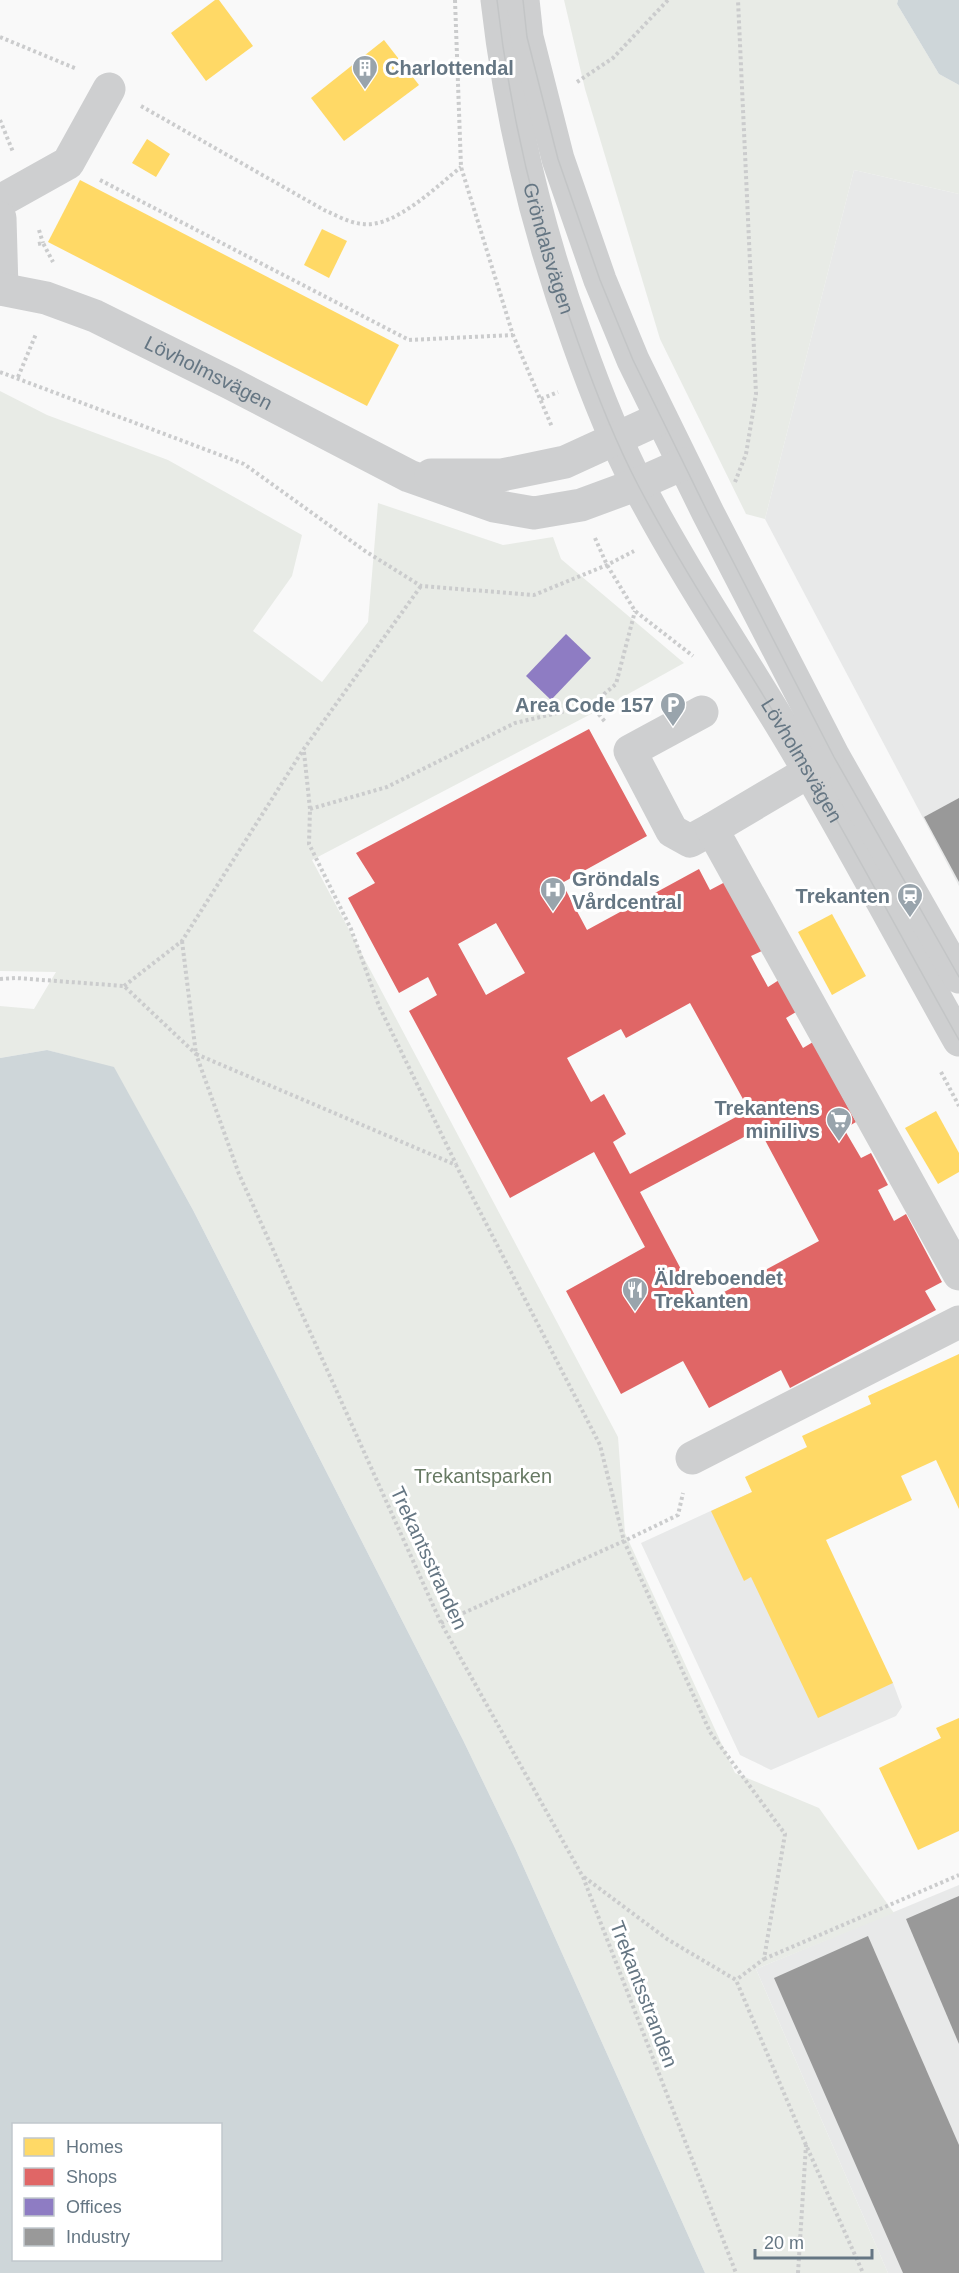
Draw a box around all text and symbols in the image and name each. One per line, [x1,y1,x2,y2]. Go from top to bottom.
building icon: Charlottendal [350,53,380,91]
place label: Charlottendal [385,57,514,79]
street label: Gröndalsvägen [519,180,578,317]
street label: Lövholmsvägen [141,331,276,414]
parking icon: Area Code 157 [658,690,688,728]
place label: Area Code 157 [515,694,654,716]
street label: Lövholmsvägen [757,694,847,826]
place label: Gröndals Vårdcentral [572,868,682,913]
hospital icon: Gröndals Vårdcentral [538,875,568,913]
station icon: Trekanten [895,881,925,919]
place label: Trekanten [796,885,890,907]
place label: Trekantens minilivs [714,1097,820,1142]
supermarket icon: Trekantens minilivs [824,1105,854,1143]
place label: Äldreboendet Trekanten [654,1267,783,1312]
restaurant icon: Äldreboendet Trekanten [620,1275,650,1313]
park label: Trekantsparken [414,1465,552,1487]
street label: Trekantsstranden [386,1483,472,1633]
street label: Trekantsstranden [606,1918,682,2070]
legend [12,2123,222,2261]
text: Homes [66,2137,123,2157]
text: Shops [66,2167,117,2187]
text: Offices [66,2197,122,2217]
scale bar [755,2222,872,2260]
text: Industry [66,2227,130,2247]
text: 20 m [764,2233,804,2253]

